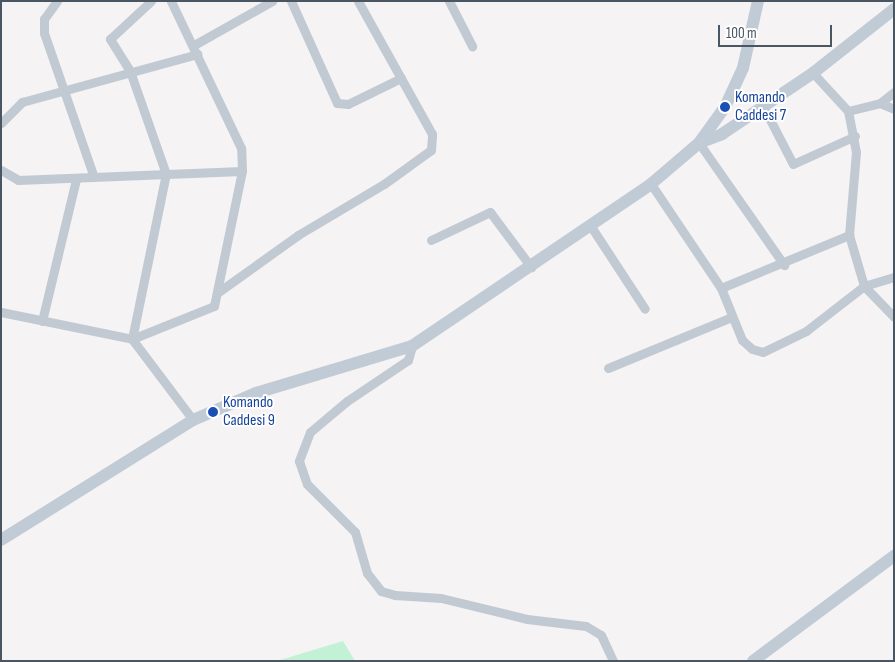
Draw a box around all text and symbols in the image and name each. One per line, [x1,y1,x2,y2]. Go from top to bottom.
scale bar [720,15,834,47]
text: 100 m [726,24,757,43]
place label: Komando Caddesi 7 [735,88,786,126]
marker: Komando Caddesi 7 [719,101,731,113]
place label: Komando Caddesi 9 [223,393,275,431]
marker: Komando Caddesi 9 [207,406,219,418]

